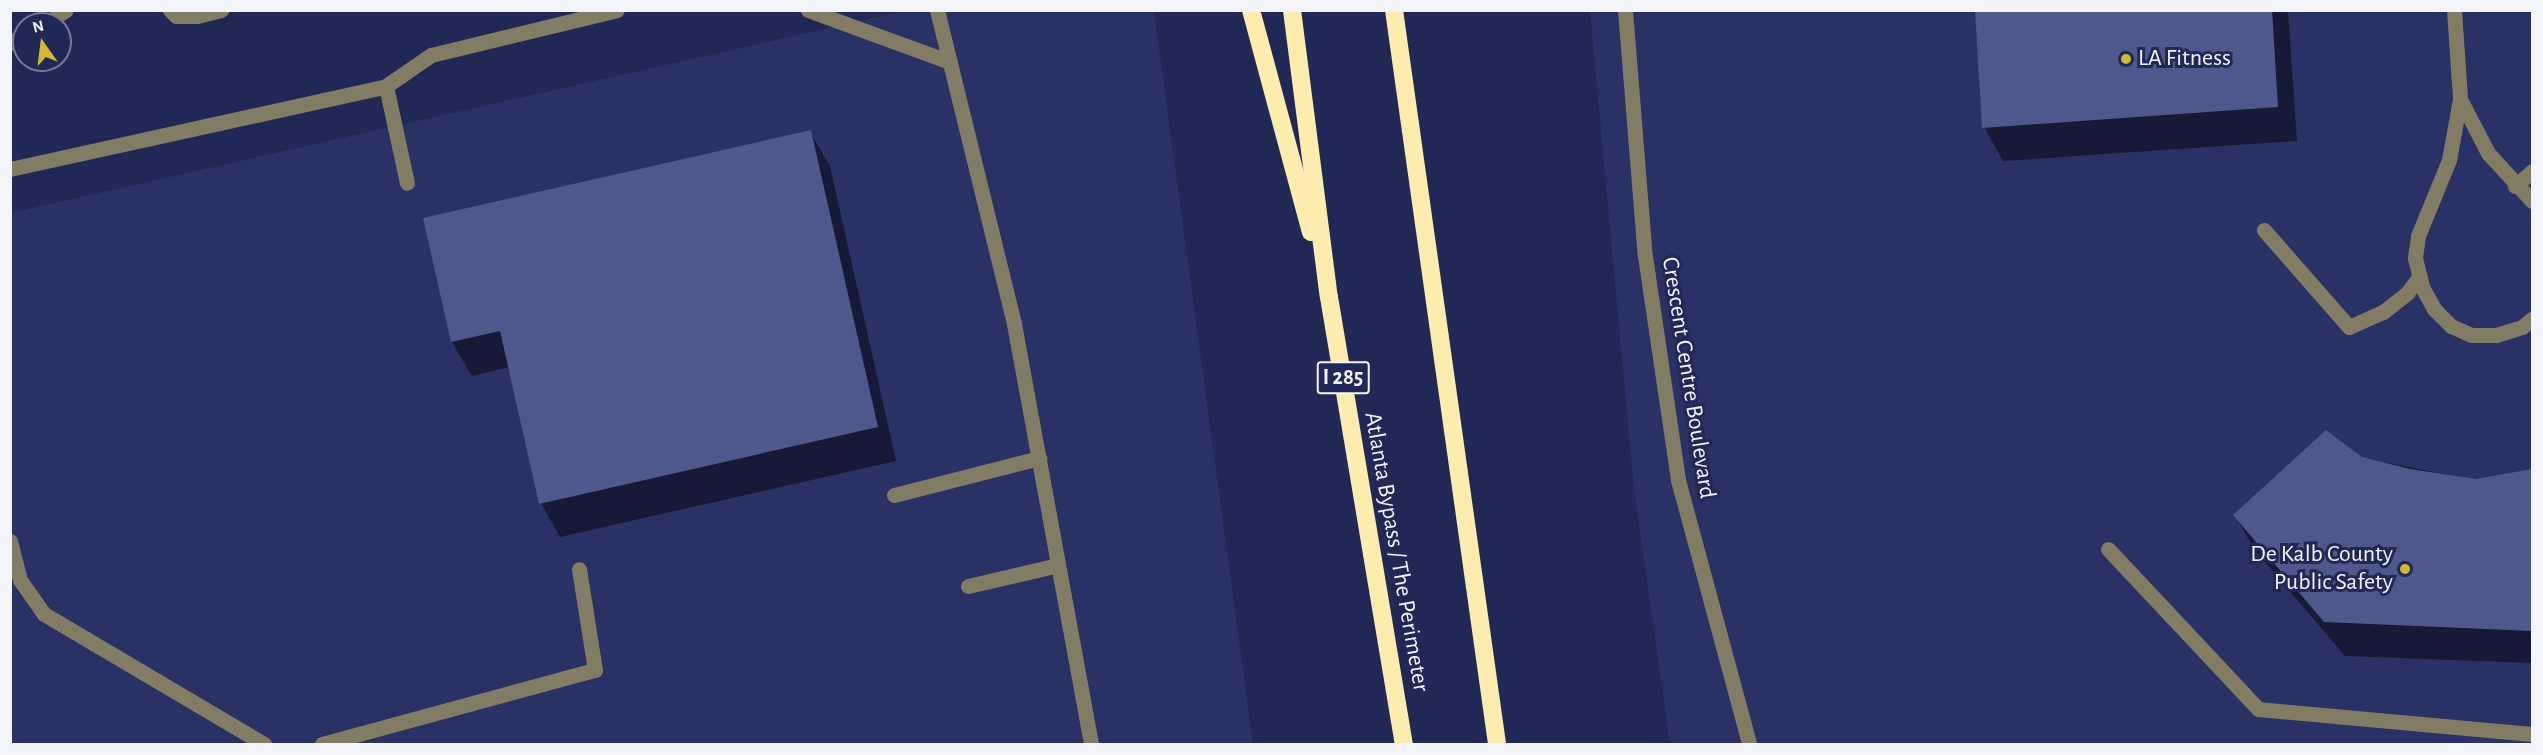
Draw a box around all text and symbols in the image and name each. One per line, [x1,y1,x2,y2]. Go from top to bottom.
north arrow [12,12,72,72]
text: N [31,17,45,36]
place label: LA Fitness [2138,45,2231,73]
marker: LA Fitness [2119,52,2133,66]
street label: Crescent Centre Boulevard [1655,255,1721,501]
road number: I 285 [1316,359,1370,397]
street label: Atlanta Bypass / The Perimeter [1357,410,1435,694]
place label: De Kalb County Public Safety [2250,541,2393,597]
marker: De Kalb County Public Safety [2398,562,2412,576]

